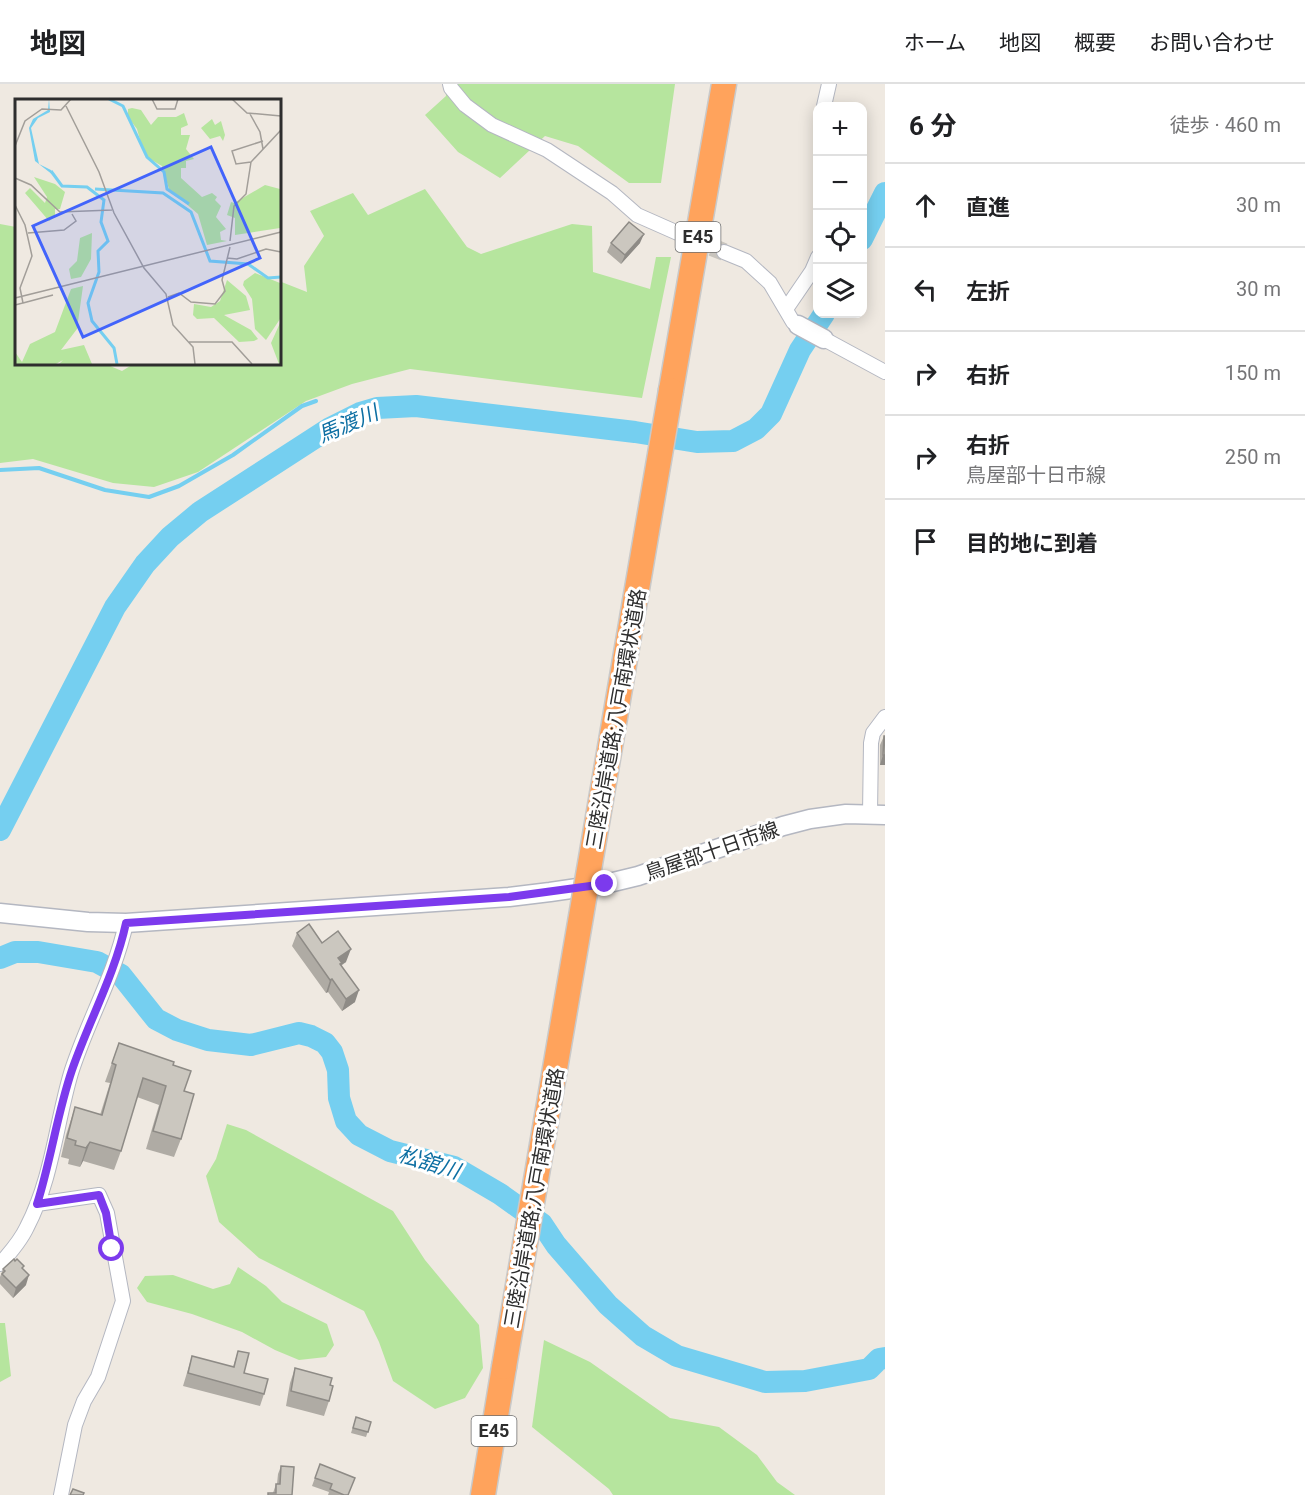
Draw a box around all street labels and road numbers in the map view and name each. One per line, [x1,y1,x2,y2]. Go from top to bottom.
road number: E45 [676,222,720,252]
street label: 三陸沿岸道路;八戸南環状道路 [581,587,651,851]
street label: 鳥屋部十日市線 [642,817,782,885]
street label: 三陸沿岸道路;八戸南環状道路 [499,1066,569,1330]
road number: E45 [472,1416,516,1446]

